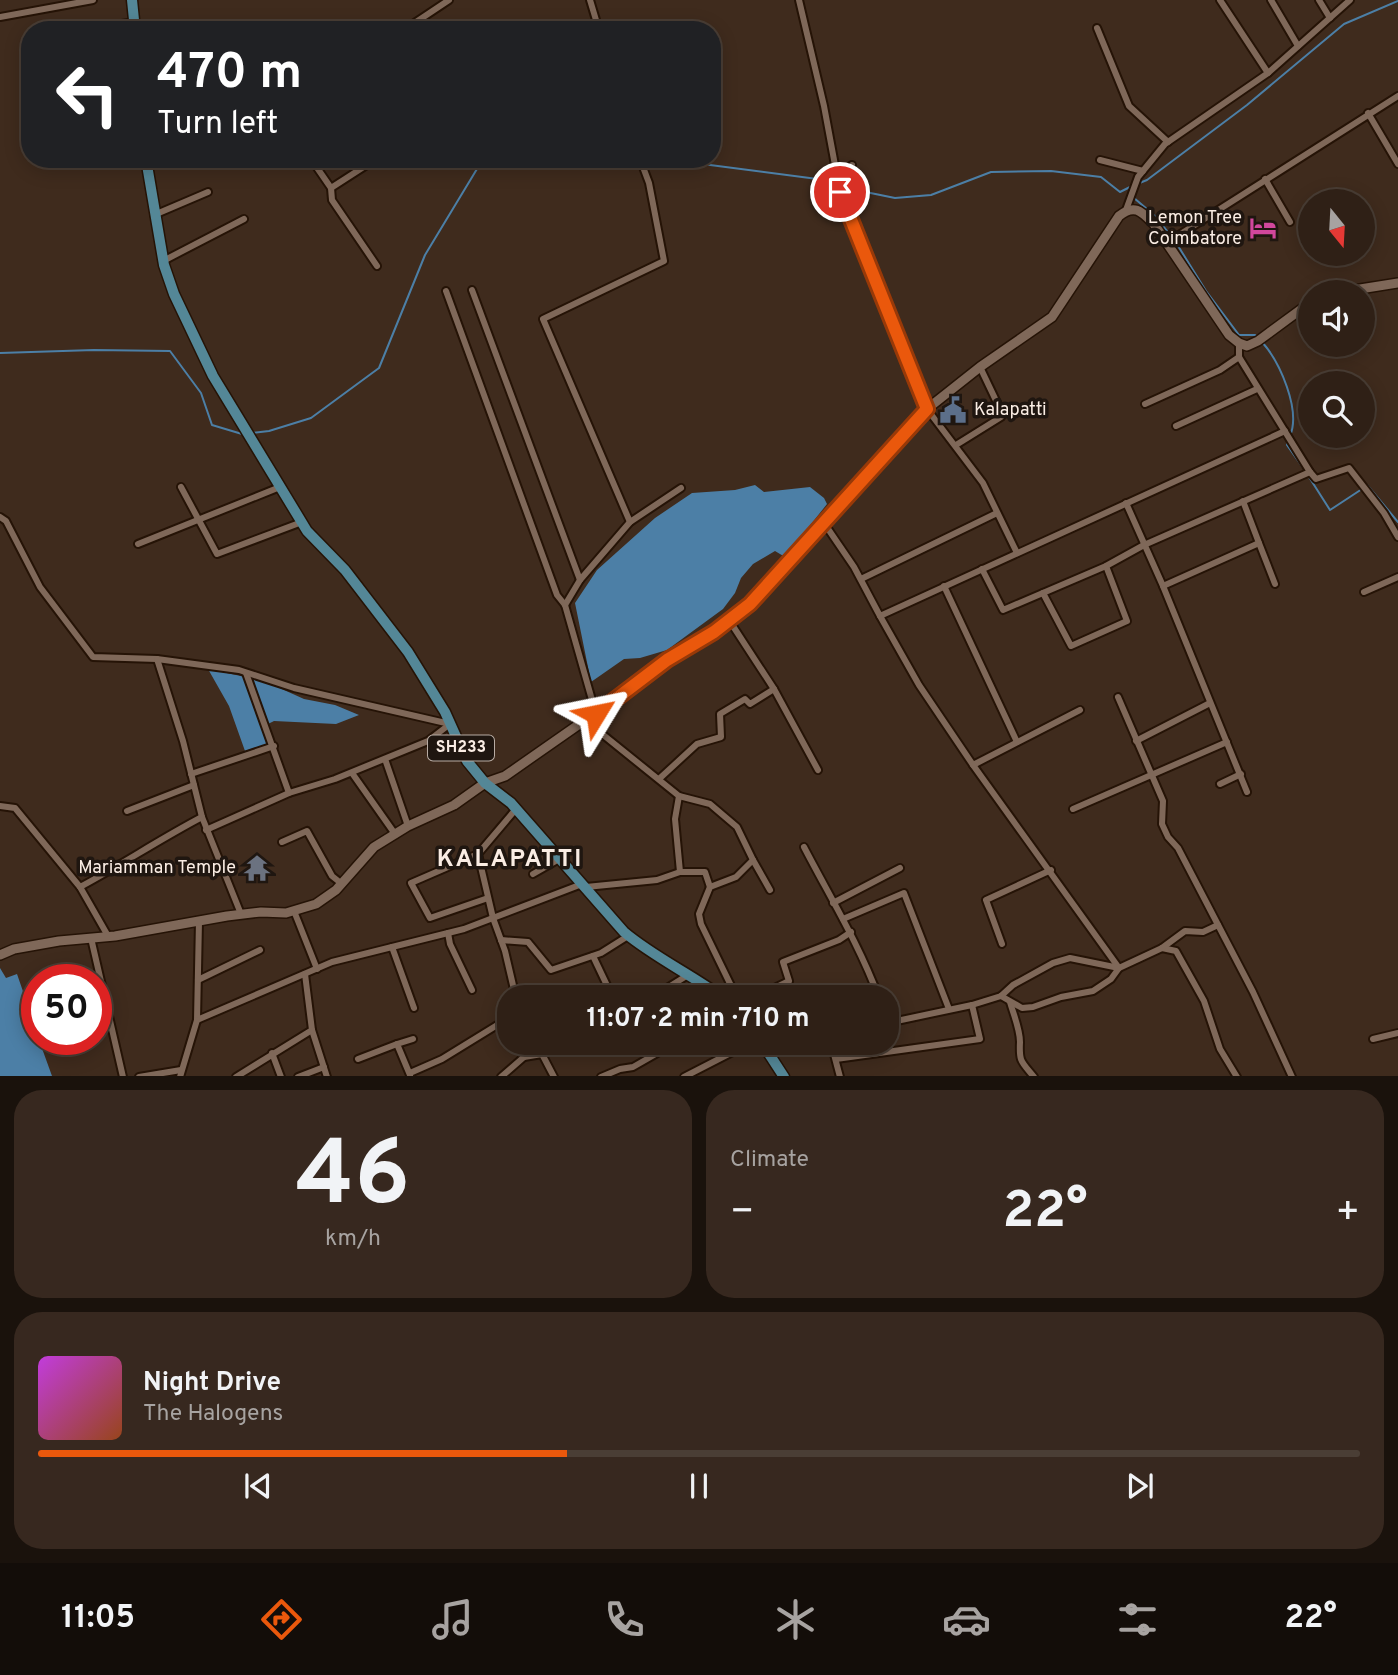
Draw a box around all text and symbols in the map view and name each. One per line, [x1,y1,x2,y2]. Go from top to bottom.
text: 470 m [157,44,302,106]
icon: left [42,49,133,140]
text: Turn left [157,105,278,145]
pin [810,162,870,222]
icon: arrive [821,173,859,211]
north arrow [1298,189,1376,266]
map controls [1298,189,1375,448]
place label: Lemon Tree Coimbatore [1148,207,1242,251]
hotel icon: Lemon Tree Coimbatore [1248,213,1278,243]
button: sound [1298,280,1375,357]
button: search [1298,371,1375,448]
public building icon: Kalapatti [938,395,968,425]
place label: Kalapatti [974,399,1047,422]
position arrow [559,677,633,751]
road number: SH233 [428,736,494,761]
district label: KALAPATTI [437,845,583,875]
temple icon: Mariamman Temple [242,853,272,883]
place label: Mariamman Temple [78,857,236,880]
speed limit sign: 50 [21,964,112,1055]
text: 11:07 · 2 min · 710 m [587,1003,809,1036]
text: 46 [296,1122,410,1237]
text: Climate [730,1146,809,1175]
text: 22° [1002,1180,1088,1246]
text: − [730,1189,755,1238]
text: + [1335,1189,1360,1238]
text: km/h [325,1225,381,1254]
text: Night Drive [143,1367,281,1400]
text: The Halogens [143,1400,283,1429]
icon: previous [239,1467,277,1505]
icon: pause [680,1467,718,1505]
icon: next [1121,1467,1159,1505]
icon: directions [257,1595,306,1644]
icon: music [428,1595,477,1644]
icon: phone [600,1595,649,1644]
icon: climate [771,1595,820,1644]
icon: car [942,1595,991,1644]
icon: filters [1113,1595,1162,1644]
text: 11:05 [61,1599,135,1639]
text: 22° [1284,1599,1337,1639]

